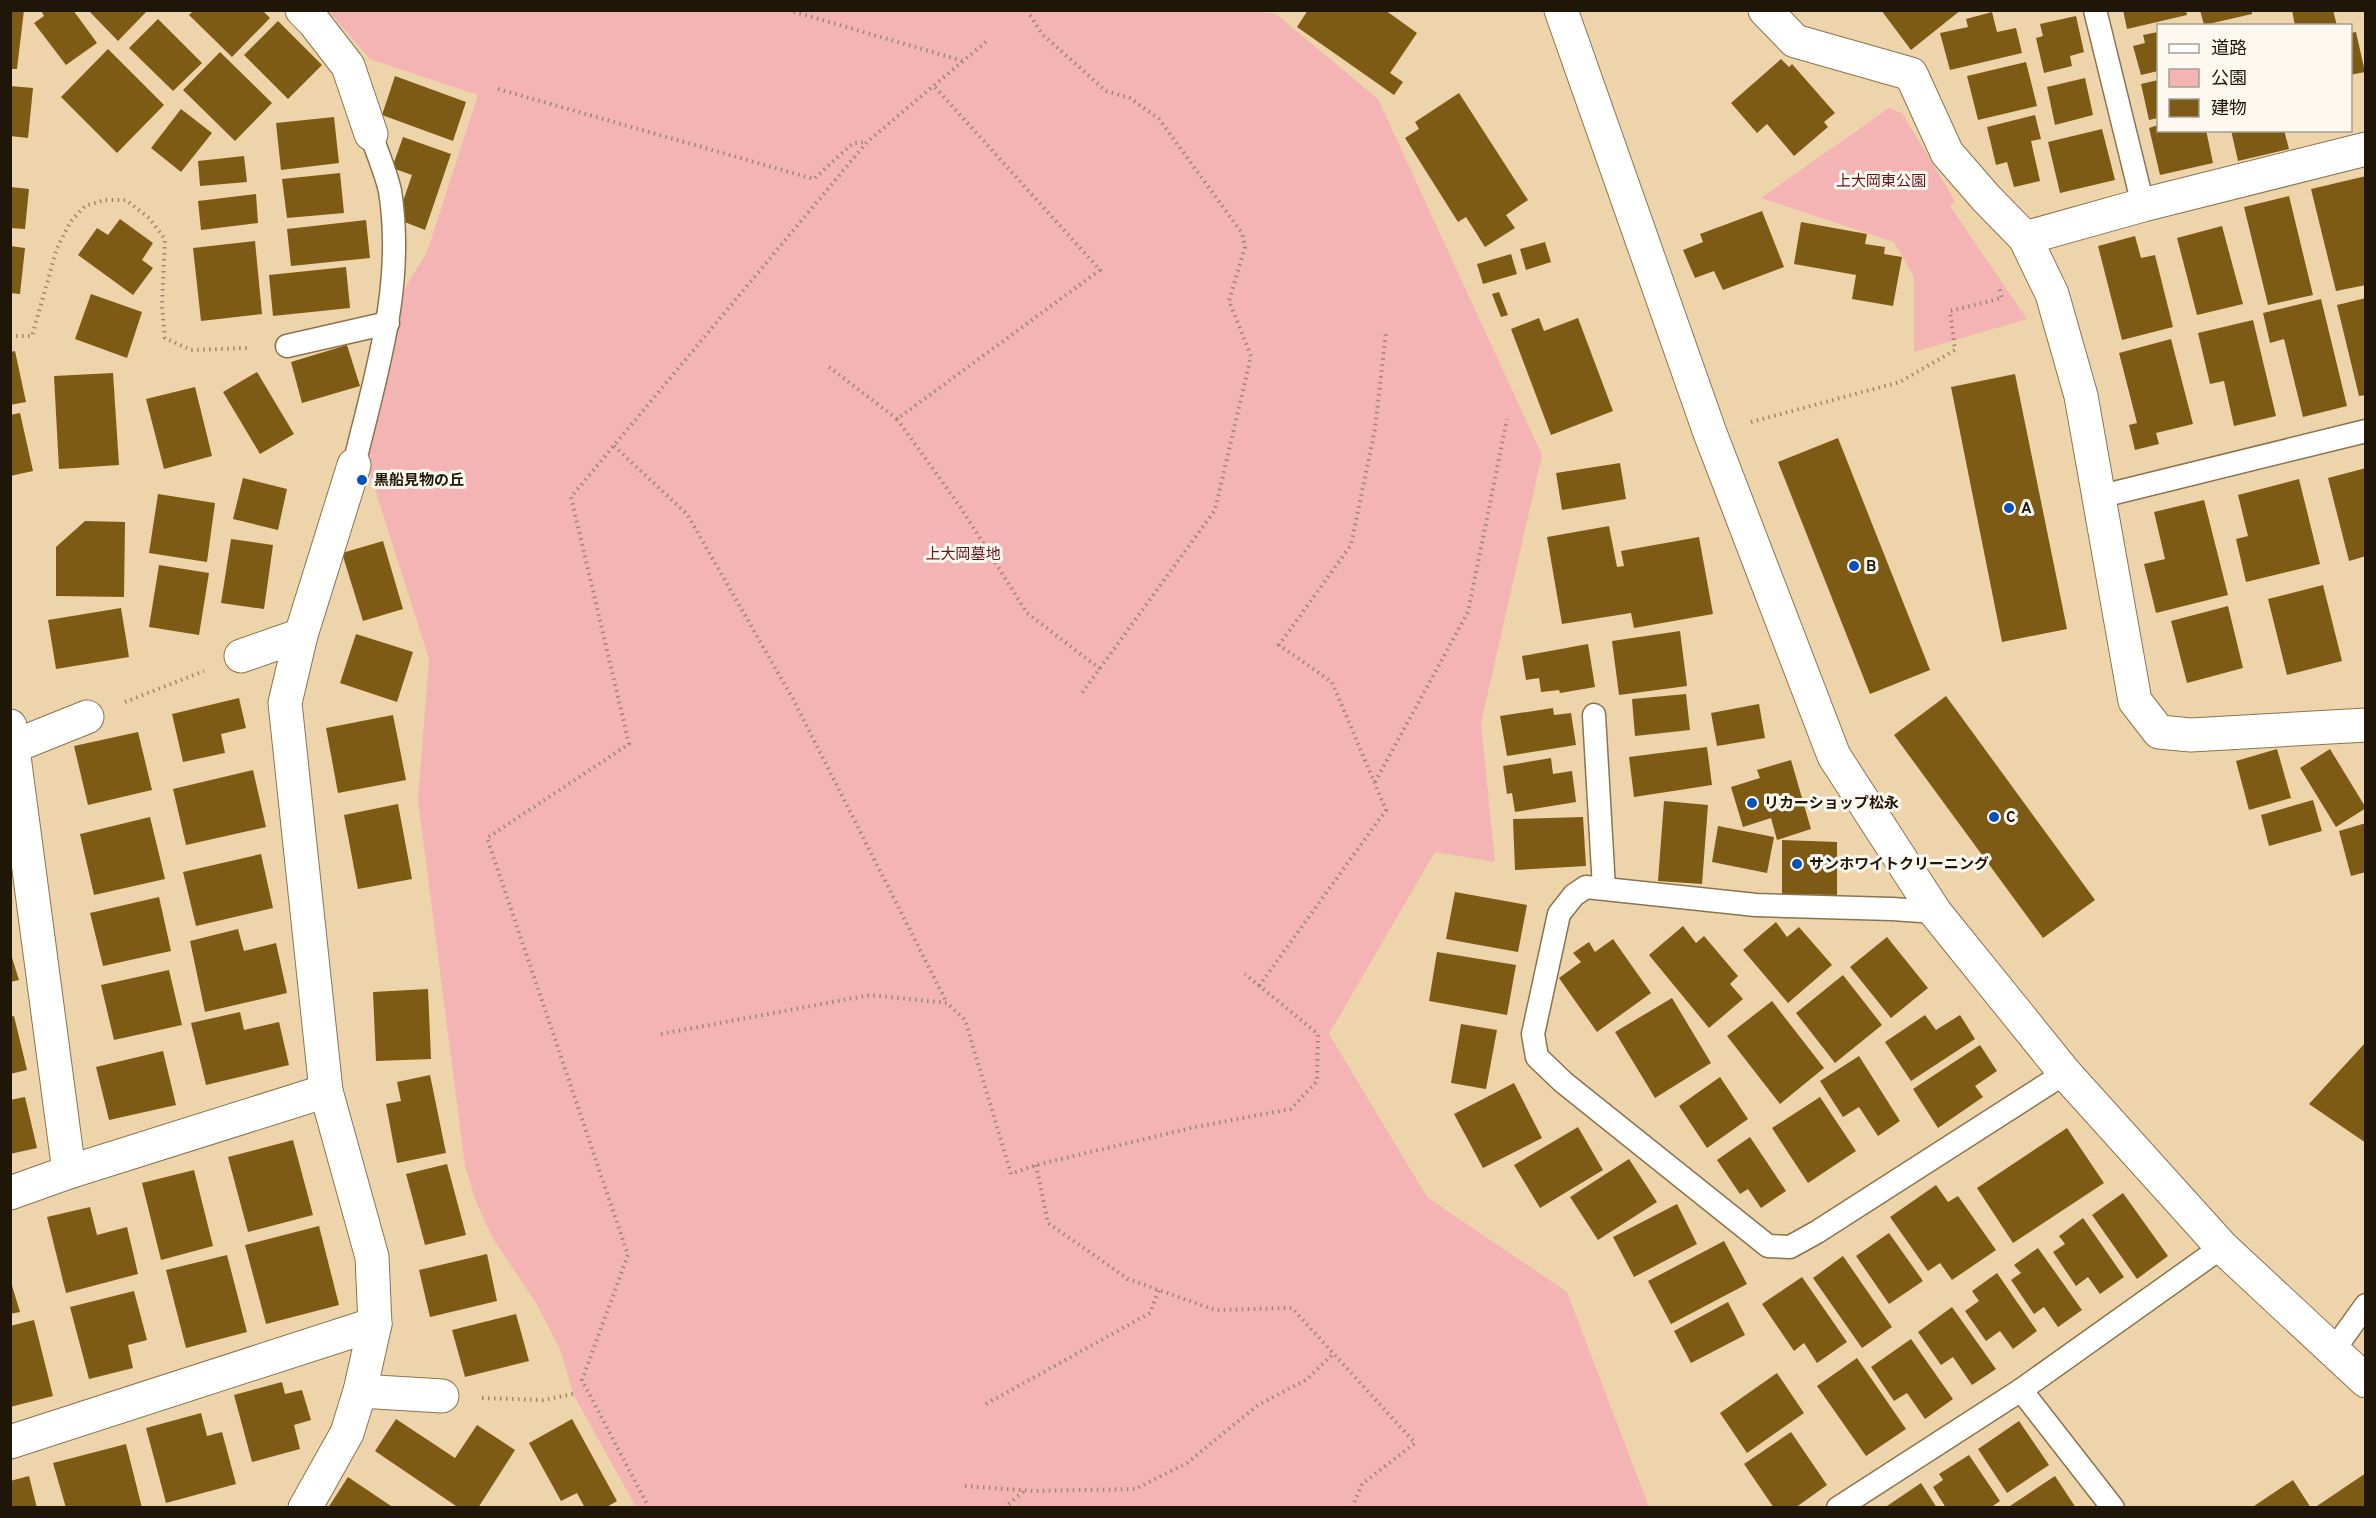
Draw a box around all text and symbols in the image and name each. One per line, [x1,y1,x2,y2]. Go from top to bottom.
legend [2157,24,2352,132]
text: 道路 [2211,38,2247,61]
text: 公園 [2211,68,2247,91]
text: 建物 [2211,98,2247,121]
park label: 上大岡東公園 [1836,173,1926,192]
place label: 黒船見物の丘 [374,472,464,491]
marker: 黒船見物の丘 [355,473,369,487]
place label: A [2021,500,2032,519]
marker: A [2002,501,2016,515]
park label: 上大岡墓地 [925,546,1001,565]
place label: B [1866,558,1876,577]
marker: B [1847,559,1861,573]
place label: リカーショップ松永 [1764,795,1899,814]
marker: リカーショップ松永 [1745,796,1759,810]
place label: C [2006,809,2016,828]
marker: C [1987,810,2001,824]
place label: サンホワイトクリーニング [1809,856,1989,875]
marker: サンホワイトクリーニング [1790,857,1804,871]

